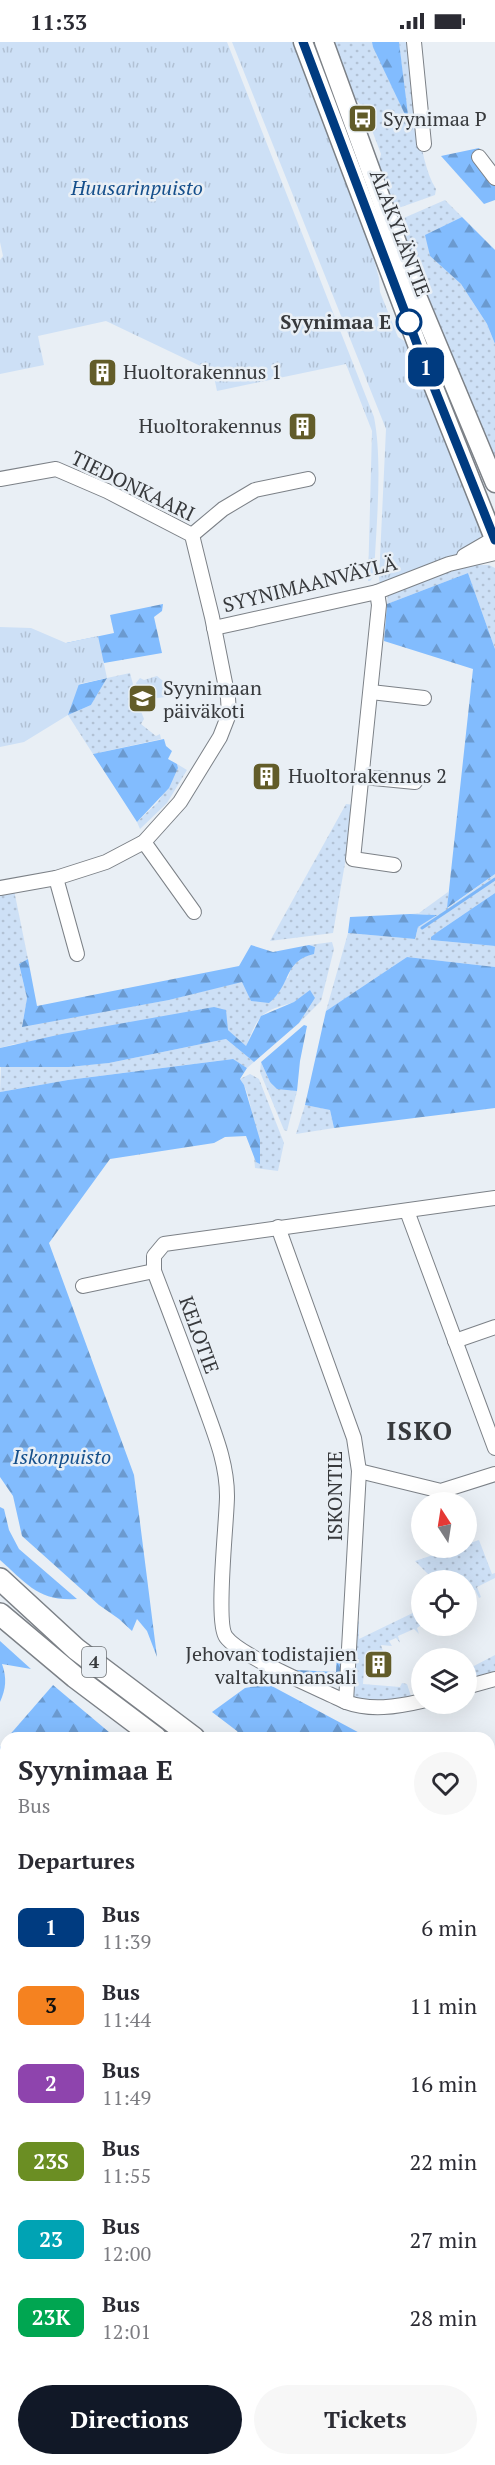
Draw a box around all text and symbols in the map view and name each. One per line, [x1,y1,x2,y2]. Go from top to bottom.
text: 11:33 [30,7,87,36]
bus stop icon: Syynimaa P [346,103,378,135]
place label: Syynimaa P [383,105,487,132]
street label: ALAKYLÄNTIE [364,165,437,300]
park label: Huusarinpuisto [70,174,203,201]
place label: Syynimaa E [280,308,391,335]
marker: Syynimaa E [396,309,422,335]
line badge: 1 [406,348,446,386]
text: 1 [420,353,432,381]
building icon: Huoltorakennus 1 [86,356,118,388]
place label: Huoltorakennus 1 [123,358,282,385]
building icon: Huoltorakennus [287,410,319,442]
place label: Huoltorakennus [139,412,282,439]
street label: TIEDONKAARI [67,444,199,527]
street label: SYYNIMAANVÄYLÄ [220,549,400,618]
place label: Syynimaan päiväkoti [163,674,262,724]
school or university icon: Syynimaan päiväkoti [126,683,158,715]
building icon: Huoltorakennus 2 [251,760,283,792]
place label: Huoltorakennus 2 [288,762,447,789]
street label: KELOTIE [173,1292,226,1377]
district label: ISKO [386,1413,454,1447]
park label: Iskonpuisto [12,1443,111,1470]
street label: ISKONTIE [321,1451,348,1541]
north arrow [411,1492,477,1558]
map controls [411,1492,477,1714]
button: locate [411,1570,477,1636]
place label: Jehovan todistajien valtakunnansali [185,1640,357,1690]
road number: 4 [82,1647,106,1677]
button: layers [411,1648,477,1714]
building icon: Jehovan todistajien valtakunnansali [362,1649,394,1681]
text: Syynimaa E [18,1751,173,1788]
button: heart [414,1752,477,1815]
text: Bus [18,1792,50,1819]
text: Departures [18,1846,135,1875]
text: Bus [102,1899,140,1928]
text: 1 [45,1913,57,1941]
text: 6 min [421,1913,477,1942]
text: 11:39 [102,1928,151,1955]
text: Bus [102,1977,140,2006]
text: 3 [45,1991,57,2019]
text: 11 min [410,1991,477,2020]
text: 11:44 [102,2006,151,2033]
text: Bus [102,2055,140,2084]
text: 2 [45,2069,57,2097]
text: 16 min [410,2069,477,2098]
text: 11:49 [102,2084,151,2111]
text: Bus [102,2133,140,2162]
text: 23S [33,2147,69,2175]
text: 22 min [410,2147,477,2176]
text: 11:55 [102,2162,151,2189]
text: Bus [102,2211,140,2240]
text: 23 [39,2225,63,2253]
text: 27 min [410,2225,477,2254]
text: 12:00 [102,2240,151,2267]
text: Bus [102,2289,140,2318]
text: 23K [32,2303,70,2331]
text: 28 min [410,2303,477,2332]
text: 12:01 [102,2318,151,2345]
button: Directions [18,2385,242,2454]
button: Tickets [254,2385,477,2454]

